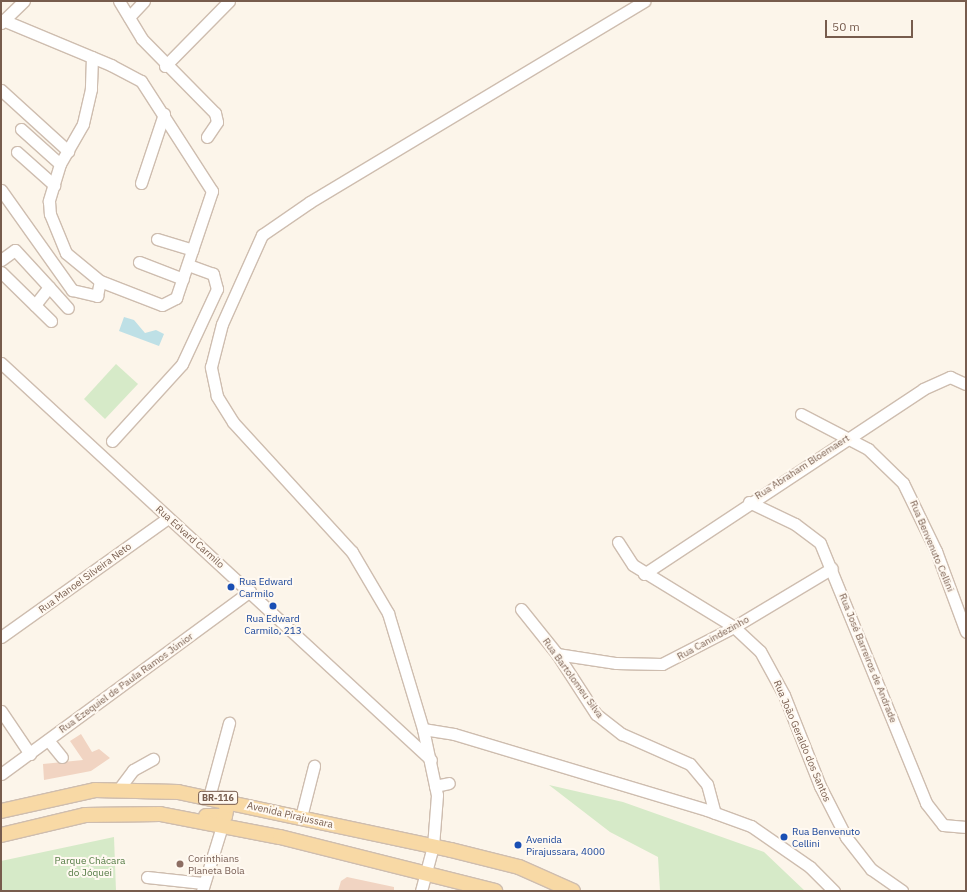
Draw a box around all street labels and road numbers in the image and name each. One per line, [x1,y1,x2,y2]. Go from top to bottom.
street label: Rua Abraham Bloemaert [753,432,851,502]
street label: Rua Benvenuto Cellini [907,498,957,594]
street label: Rua Edvard Carmilo [153,503,227,571]
street label: Rua Manoel Silveira Neto [36,540,134,616]
street label: Rua José Barreiros de Andrade [836,591,900,725]
street label: Rua Canindezinho [675,613,751,663]
street label: Rua Ezequiel de Paula Ramos Júnior [57,630,195,736]
street label: Rua Bartolomeu Silva [540,636,606,720]
street label: Rua João Geraldo dos Santos [771,678,833,804]
road number: BR-116 [198,791,238,805]
street label: Avenida Pirajussara [246,799,334,831]

